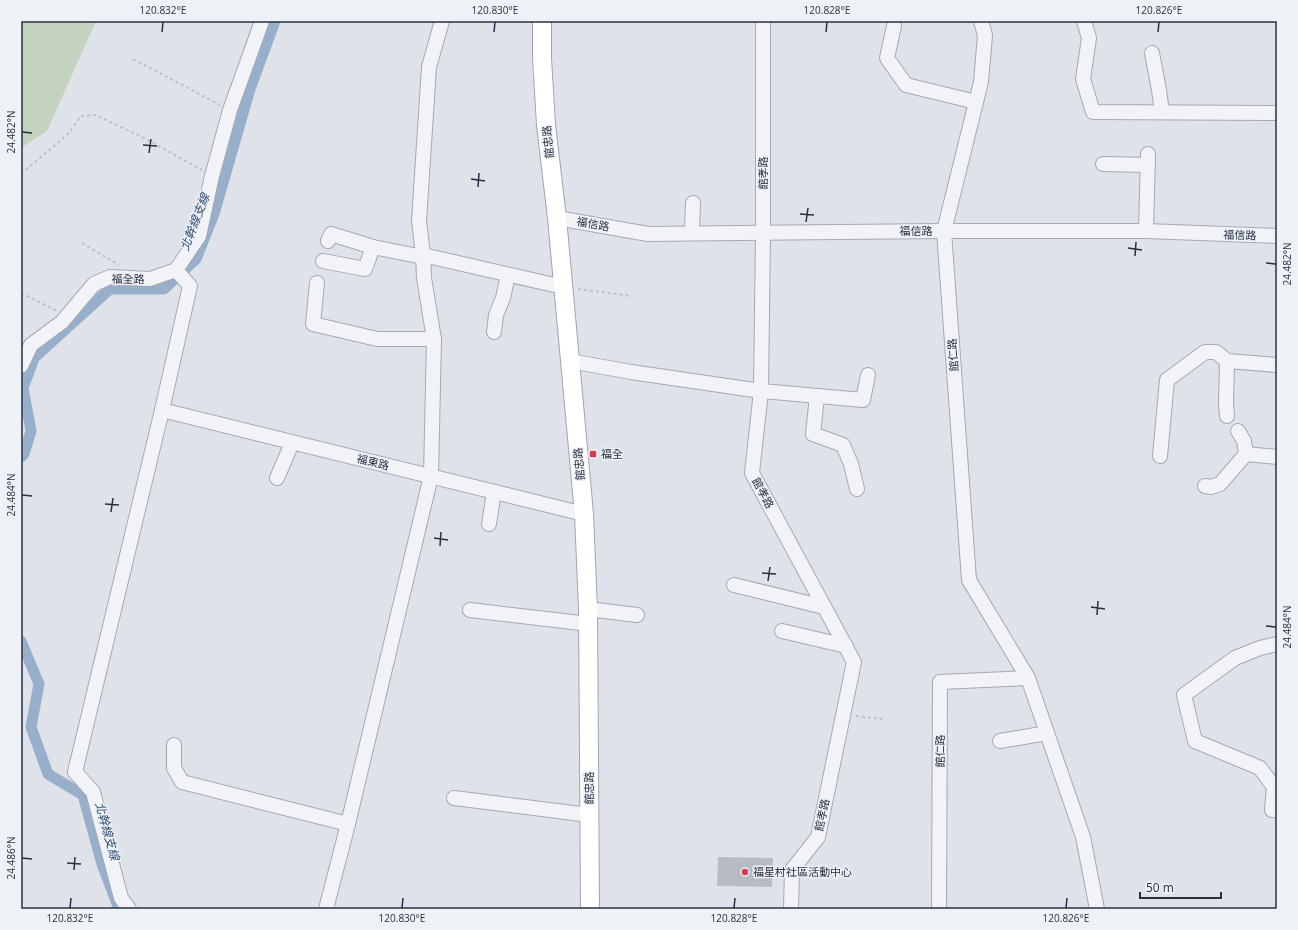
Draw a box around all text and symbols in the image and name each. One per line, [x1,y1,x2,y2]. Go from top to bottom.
text: 120.832°E [140,3,186,17]
text: 120.830°E [472,3,518,17]
text: 120.828°E [804,3,850,17]
text: 120.826°E [1136,3,1182,17]
text: 24.482°N [4,110,18,154]
street label: 館忠路 [538,125,557,159]
street label: 館孝路 [755,157,770,190]
water label: 北幹線支線 [176,189,214,253]
street label: 福信路 [576,213,611,234]
street label: 福信路 [900,223,933,238]
street label: 福信路 [1223,226,1257,243]
text: 24.482°N [1280,242,1294,286]
street label: 福全路 [111,271,145,286]
street label: 館仁路 [944,338,961,372]
place label: 福全 [601,446,623,461]
street label: 館忠路 [570,447,587,481]
marker: 福全 [588,449,598,459]
street label: 福東路 [355,450,391,473]
text: 24.484°N [4,473,18,517]
street label: 館孝路 [749,475,778,511]
text: 24.484°N [1280,605,1294,649]
street label: 館仁路 [932,735,947,768]
street label: 館忠路 [581,772,596,805]
street label: 館孝路 [811,797,832,833]
water label: 北幹線支線 [91,800,124,864]
text: 24.486°N [4,836,18,880]
place label: 福星村社區活動中心 [753,864,852,879]
marker: 福星村社區活動中心 [740,867,750,877]
scale bar [1140,874,1221,900]
text: 50 m [1146,879,1174,896]
text: 120.832°E [47,911,93,925]
text: 120.830°E [379,911,425,925]
text: 120.828°E [711,911,757,925]
text: 120.826°E [1043,911,1089,925]

